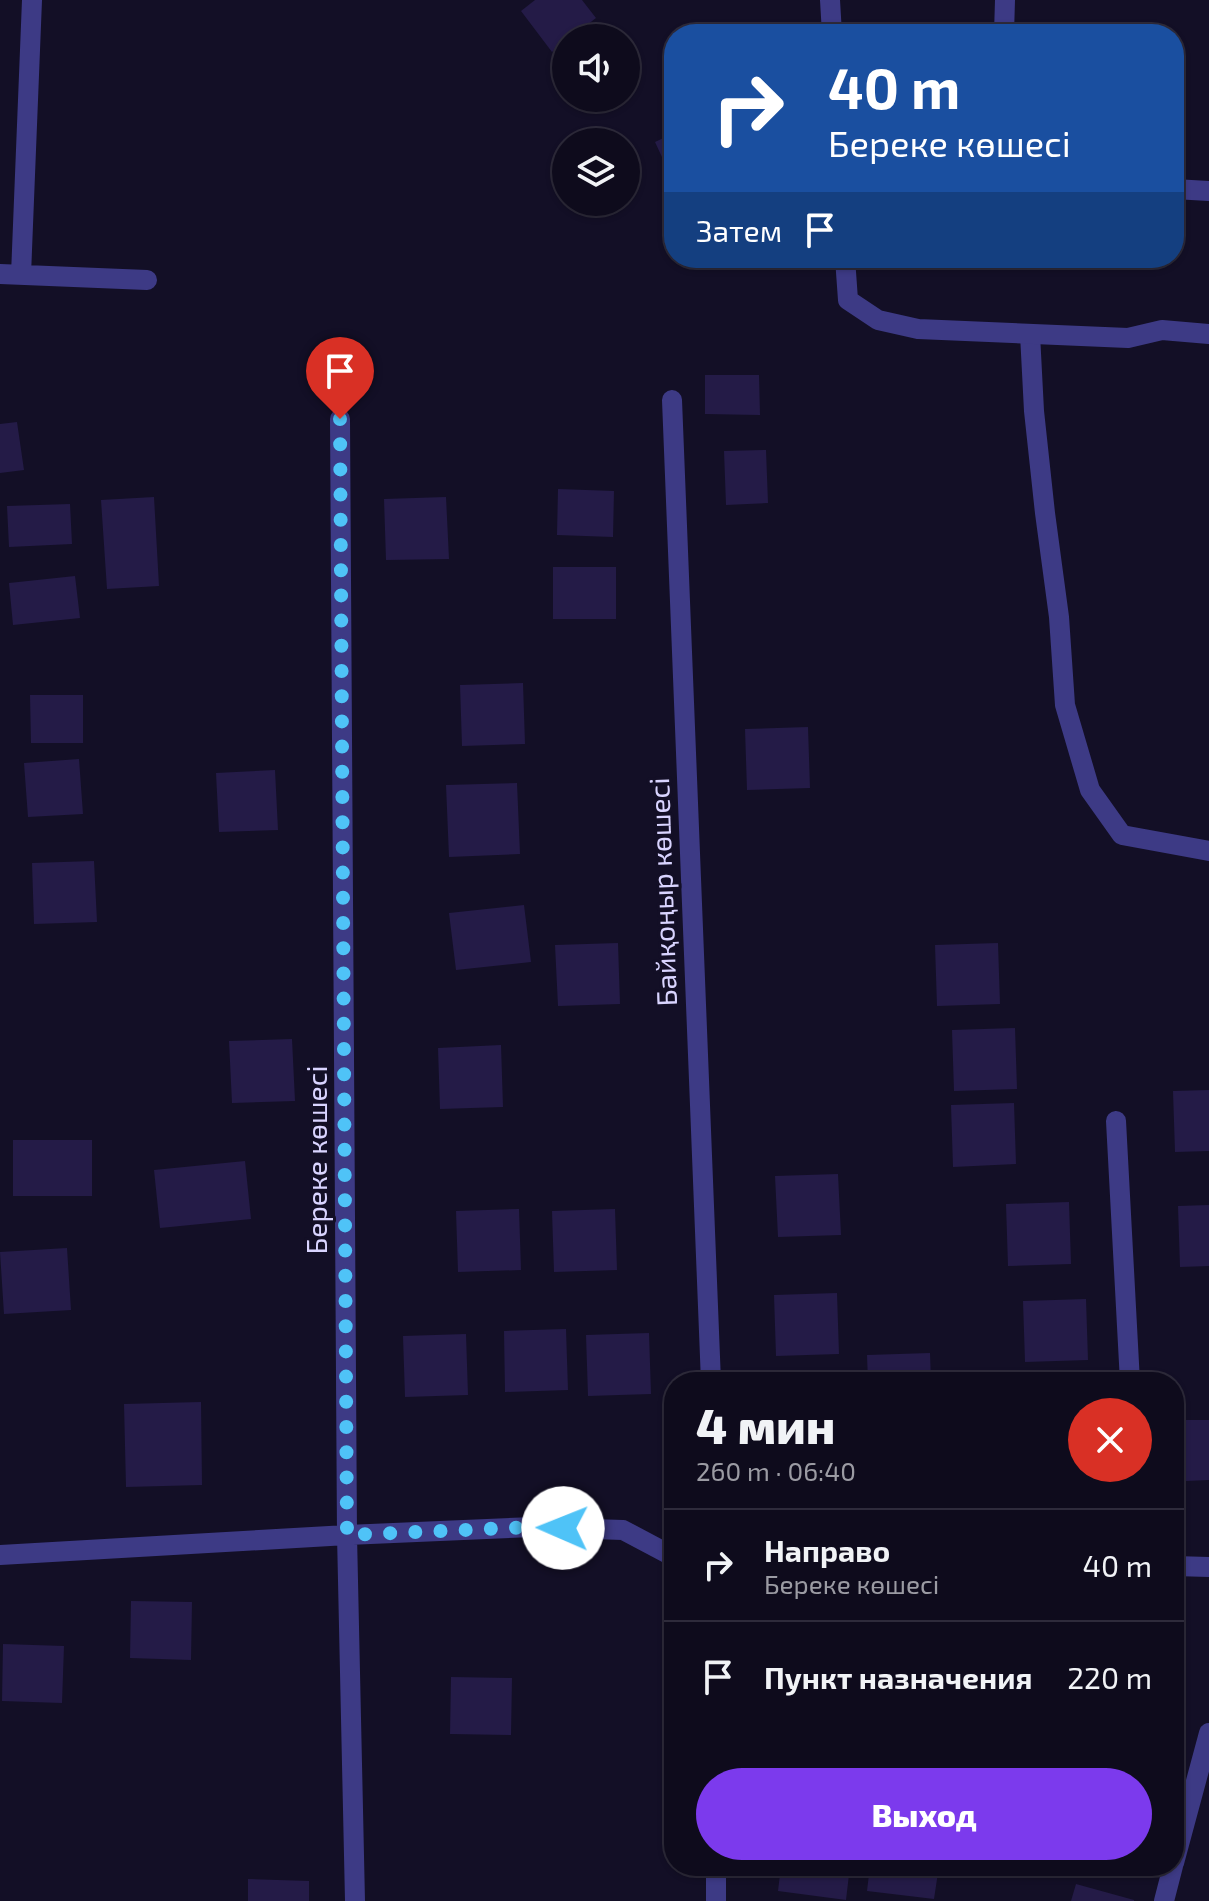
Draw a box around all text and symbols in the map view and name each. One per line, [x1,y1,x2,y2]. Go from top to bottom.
map controls [552,24,640,216]
button: sound [552,24,640,112]
text: 40 m [828,53,960,120]
icon: right [696,56,800,160]
text: Береке көшесі [828,121,1071,164]
button: layers [552,128,640,216]
icon: arrive [798,208,842,252]
text: Затем [696,212,782,248]
pin [306,337,374,419]
icon: arrive [318,349,362,393]
street label: Байқоңыр көшесі [641,777,683,1007]
street label: Береке көшесі [299,1066,333,1254]
text: 4 мин [696,1396,836,1454]
button: close [1068,1398,1152,1482]
text: 260 m · 06:40 [696,1455,856,1486]
position arrow [521,1486,605,1570]
text: Направо [764,1532,890,1568]
icon: right [696,1543,740,1587]
text: 40 m [1082,1547,1152,1583]
text: Береке көшесі [764,1568,939,1599]
icon: arrive [696,1655,740,1699]
text: Пункт назначения [764,1659,1032,1695]
text: 220 m [1067,1659,1152,1695]
button: Выход [696,1768,1152,1860]

